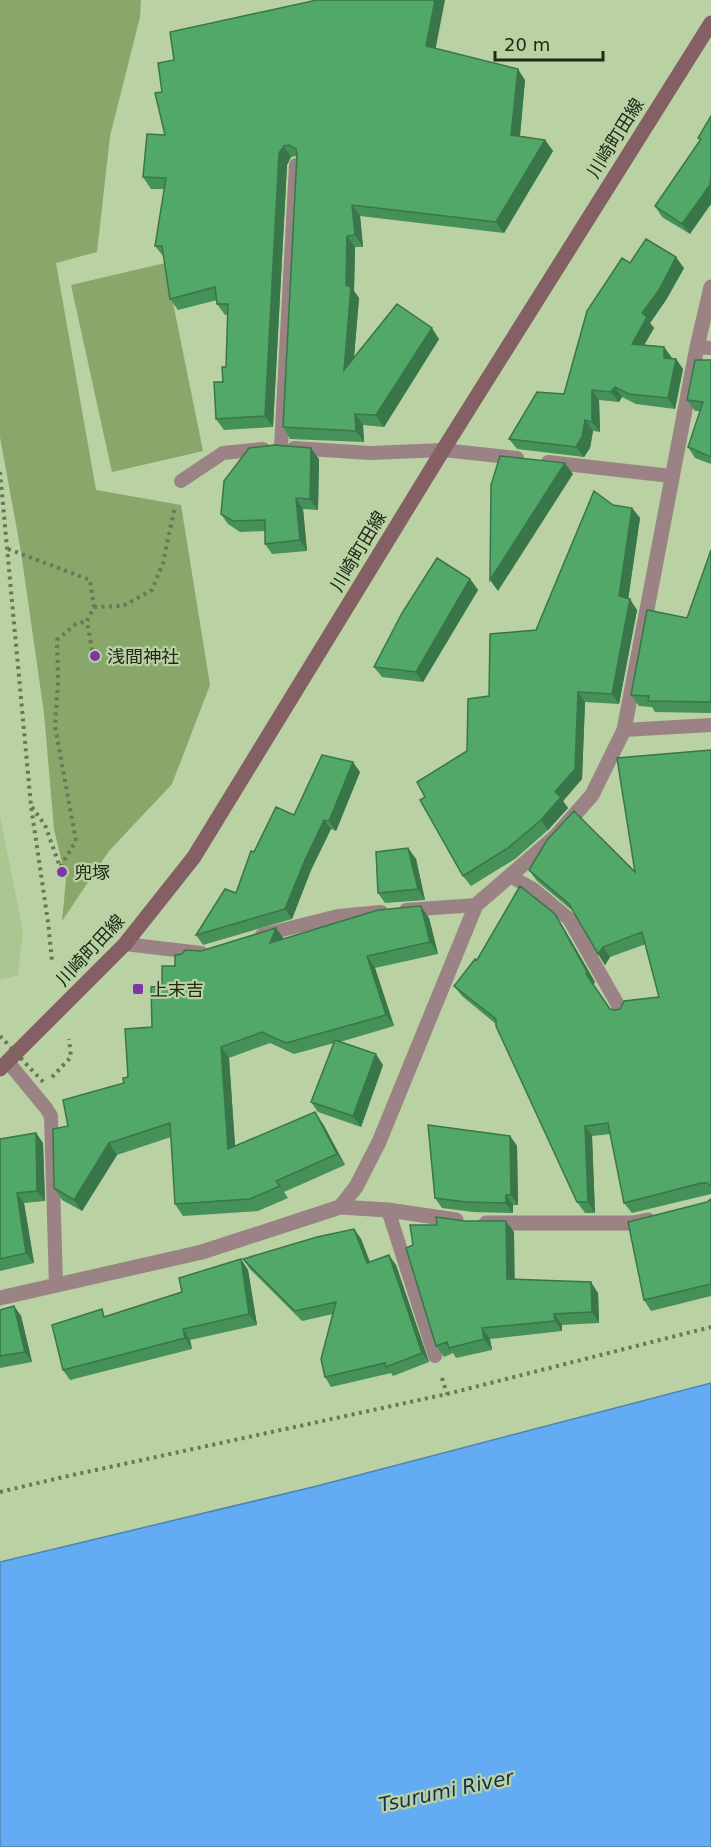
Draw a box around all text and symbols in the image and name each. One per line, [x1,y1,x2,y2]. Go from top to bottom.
scale bar [495,24,603,62]
text: 20 m [504,34,550,55]
street label: 川崎町田線 [582,94,648,182]
street label: 川崎町田線 [326,507,390,595]
place label: 浅間神社 [107,646,179,667]
marker: 浅間神社 [88,649,102,663]
place label: 兜塚 [74,862,110,883]
marker: 兜塚 [55,865,69,879]
street label: 川崎町田線 [52,910,128,990]
place label: 上末吉 [150,979,204,1000]
marker: 上末吉 [131,982,145,996]
water label: Tsurumi River [376,1765,517,1817]

